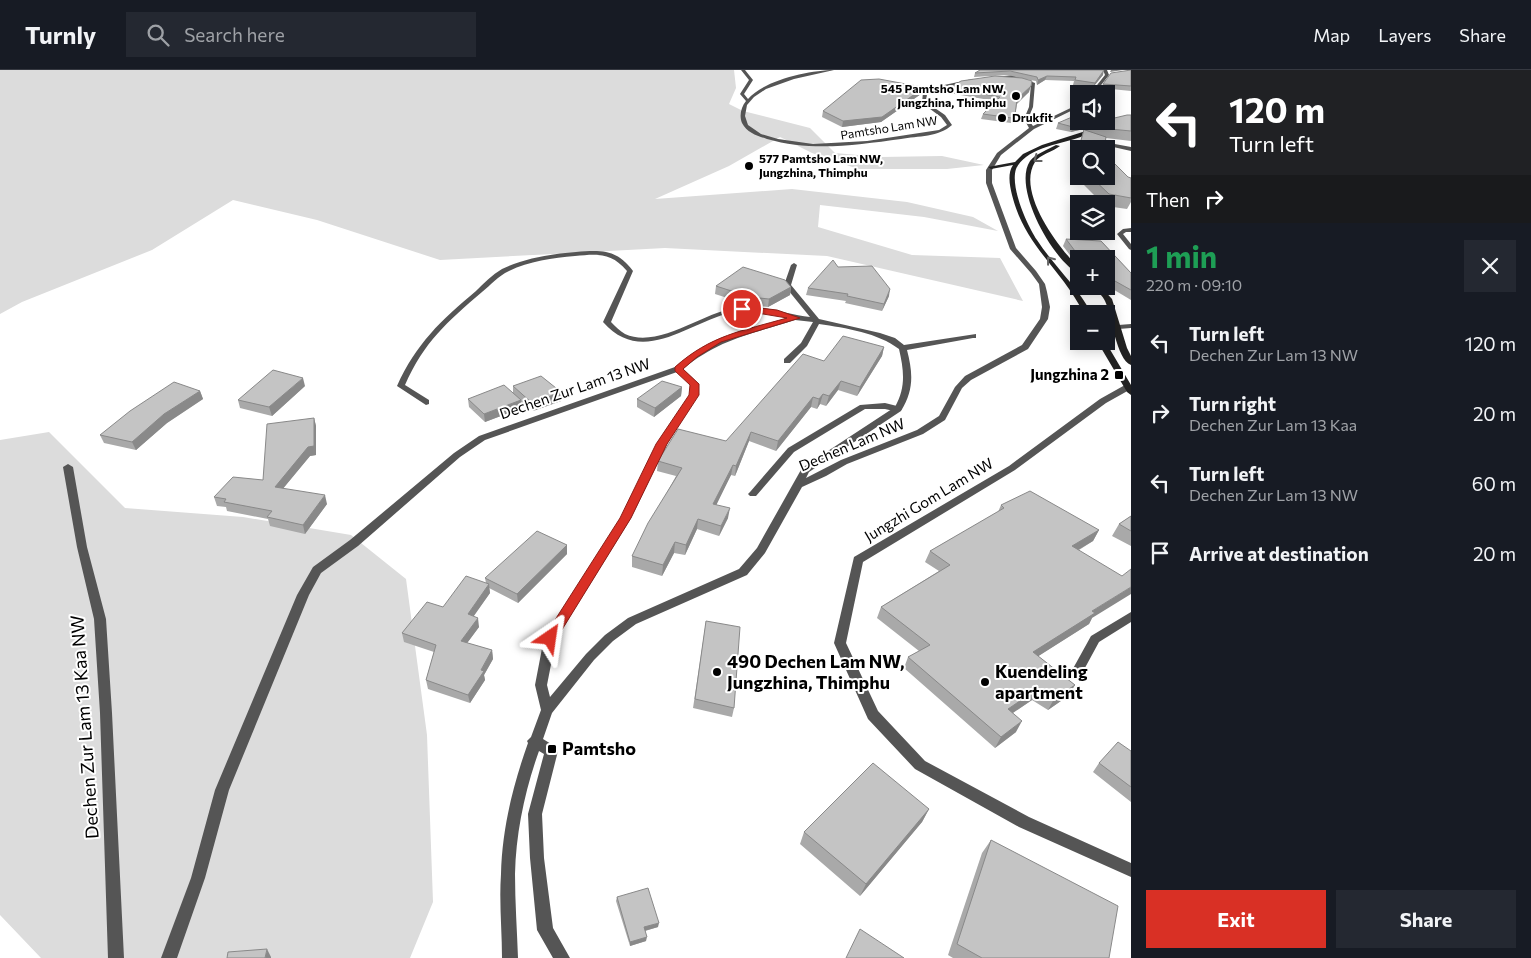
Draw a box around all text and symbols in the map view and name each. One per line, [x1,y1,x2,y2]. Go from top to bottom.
search box [126,12,476,57]
text: Turnly [25,20,96,49]
icon: search [144,21,172,49]
text: Search here [184,23,285,46]
text: Map [1313,24,1350,46]
text: Layers [1378,24,1431,46]
text: Share [1459,24,1506,46]
place label: 545 Pamtsho Lam NW, Jungzhina, Thimphu [881,81,1006,110]
map controls [1070,85,1115,350]
button: sound [1070,85,1115,130]
text: 120 m [1229,87,1325,130]
marker: 545 Pamtsho Lam NW, Jungzhina, Thimphu [1010,90,1022,102]
icon: left [1146,90,1211,155]
place label: Drukfit [1012,110,1053,124]
street label: Pamtsho Lam NW [839,112,938,142]
marker: Drukfit [996,112,1008,124]
text: Turn left [1229,130,1314,157]
button: search [1070,140,1115,185]
place label: 577 Pamtsho Lam NW, Jungzhina, Thimphu [759,151,883,180]
one-way arrow [1033,153,1043,162]
marker: 577 Pamtsho Lam NW, Jungzhina, Thimphu [743,160,755,172]
icon: right [1200,185,1228,213]
text: Then [1146,188,1190,211]
button: layers [1070,195,1115,240]
text: 1 min [1146,237,1217,274]
button: close [1464,240,1516,292]
button: + [1070,250,1115,295]
one-way arrow [1047,257,1055,266]
text: 220 m · 09:10 [1146,275,1242,294]
pin [721,288,763,330]
icon: arrive [728,295,756,323]
button: − [1070,305,1115,350]
text: Turn left [1189,322,1264,345]
icon: left [1146,329,1174,357]
text: 120 m [1465,332,1516,355]
text: Dechen Zur Lam 13 NW [1189,345,1358,364]
street label: Dechen Zur Lam 13 NW [497,354,653,422]
place label: Jungzhina 2 [1030,365,1109,383]
marker: Jungzhina 2 [1113,369,1125,381]
text: Turn right [1189,392,1276,415]
icon: right [1146,399,1174,427]
text: 20 m [1473,402,1516,425]
street label: Dechen Lam NW [796,414,907,475]
text: Dechen Zur Lam 13 Kaa [1189,415,1357,434]
street label: Jungzhi Gom Lam NW [861,454,996,545]
text: Turn left [1189,462,1264,485]
icon: left [1146,469,1174,497]
text: 60 m [1472,472,1516,495]
text: Dechen Zur Lam 13 NW [1189,485,1358,504]
icon: arrive [1146,539,1174,567]
text: Arrive at destination [1189,542,1369,565]
text: 20 m [1473,542,1516,565]
position arrow [523,611,575,663]
street label: Dechen Zur Lam 13 Kaa NW [65,614,103,840]
place label: 490 Dechen Lam NW, Jungzhina, Thimphu [727,650,905,693]
place label: Kuendeling apartment [995,660,1088,703]
marker: 490 Dechen Lam NW, Jungzhina, Thimphu [711,666,723,678]
marker: Kuendeling apartment [979,676,991,688]
place label: Pamtsho [562,737,636,759]
marker: Pamtsho [546,743,558,755]
button: Exit [1146,890,1326,948]
button: Share [1336,890,1516,948]

